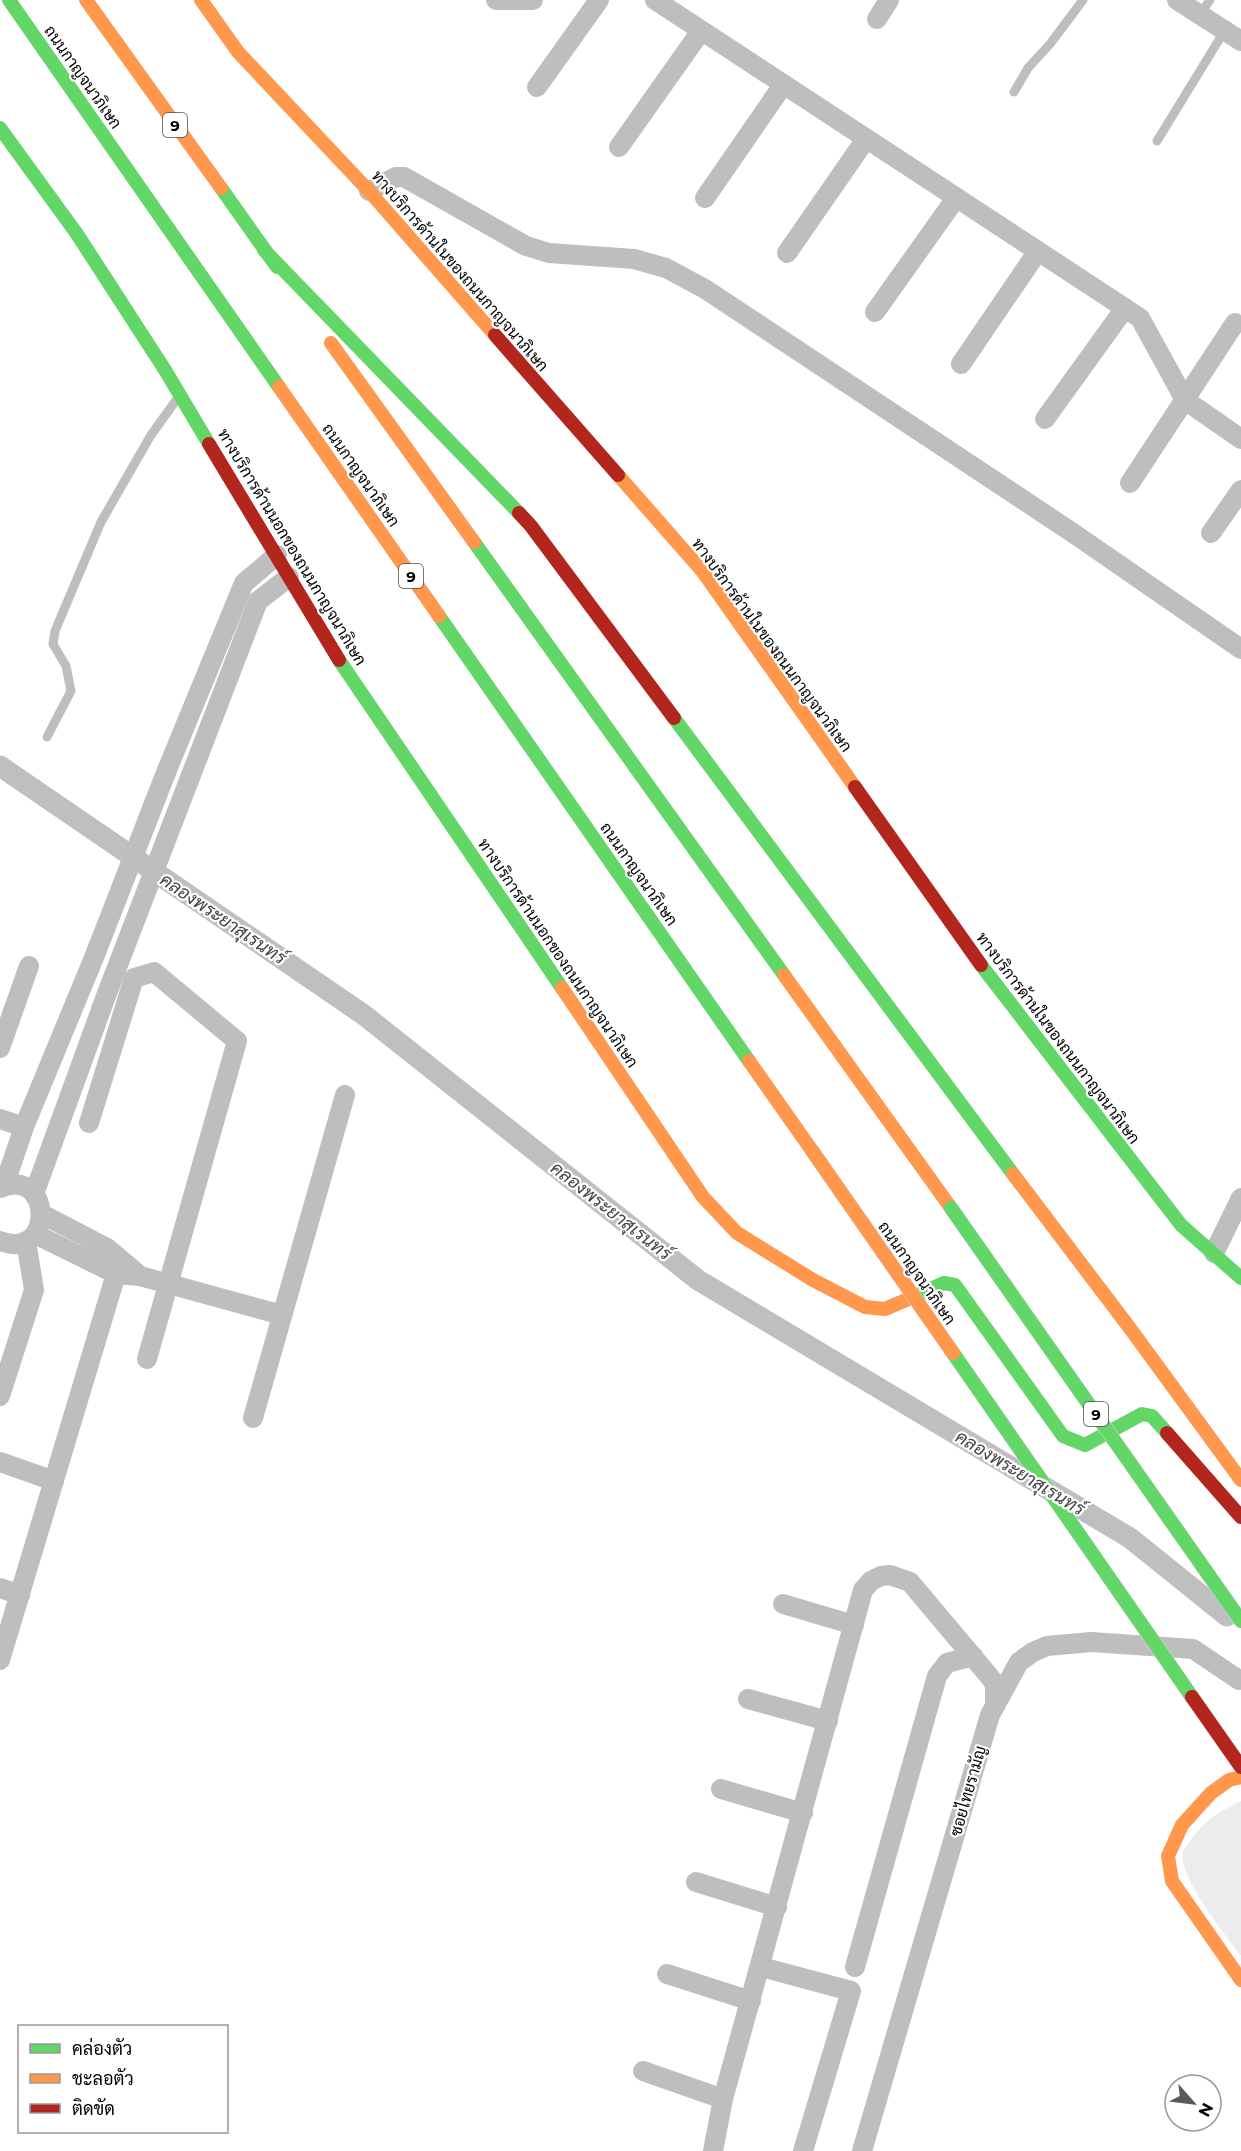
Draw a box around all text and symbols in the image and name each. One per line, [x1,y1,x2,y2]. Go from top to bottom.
street label: ถนนกาญจนาภิเษก [40,22,126,132]
road number: 9 [163,113,187,137]
street label: ทางบริการด้านในของถนนกาญจนาภิเษก [368,165,554,375]
street label: ถนนกาญจนาภิเษก [318,420,404,530]
street label: ทางบริการด้านนอกของถนนกาญจนาภิเษก [214,425,371,669]
street label: ทางบริการด้านในของถนนกาญจนาภิเษก [688,533,858,756]
road number: 9 [399,564,423,588]
street label: ถนนกาญจนาภิเษก [596,819,682,929]
street label: ทางบริการด้านนอกของถนนกาญจนาภิเษก [474,834,643,1071]
water label: คลองพระยาสุเรนทร์ [155,867,294,972]
street label: ทางบริการด้านในของถนนกาญจนาภิเษก [972,927,1145,1147]
water label: คลองพระยาสุเรนทร์ [546,1155,679,1268]
street label: ถนนกาญจนาภิเษก [874,1218,960,1328]
road number: 9 [1084,1402,1108,1426]
water label: คลองพระยาสุเรนทร์ [951,1424,1092,1523]
street label: ซอยไทยรามัญ [944,1743,990,1838]
legend [18,2025,228,2133]
text: คล่องตัว [72,2037,132,2060]
text: ชะลอตัว [72,2068,134,2090]
north arrow [1163,2073,1223,2133]
text: ติดขัด [72,2098,115,2120]
text: N [1194,2100,1217,2120]

